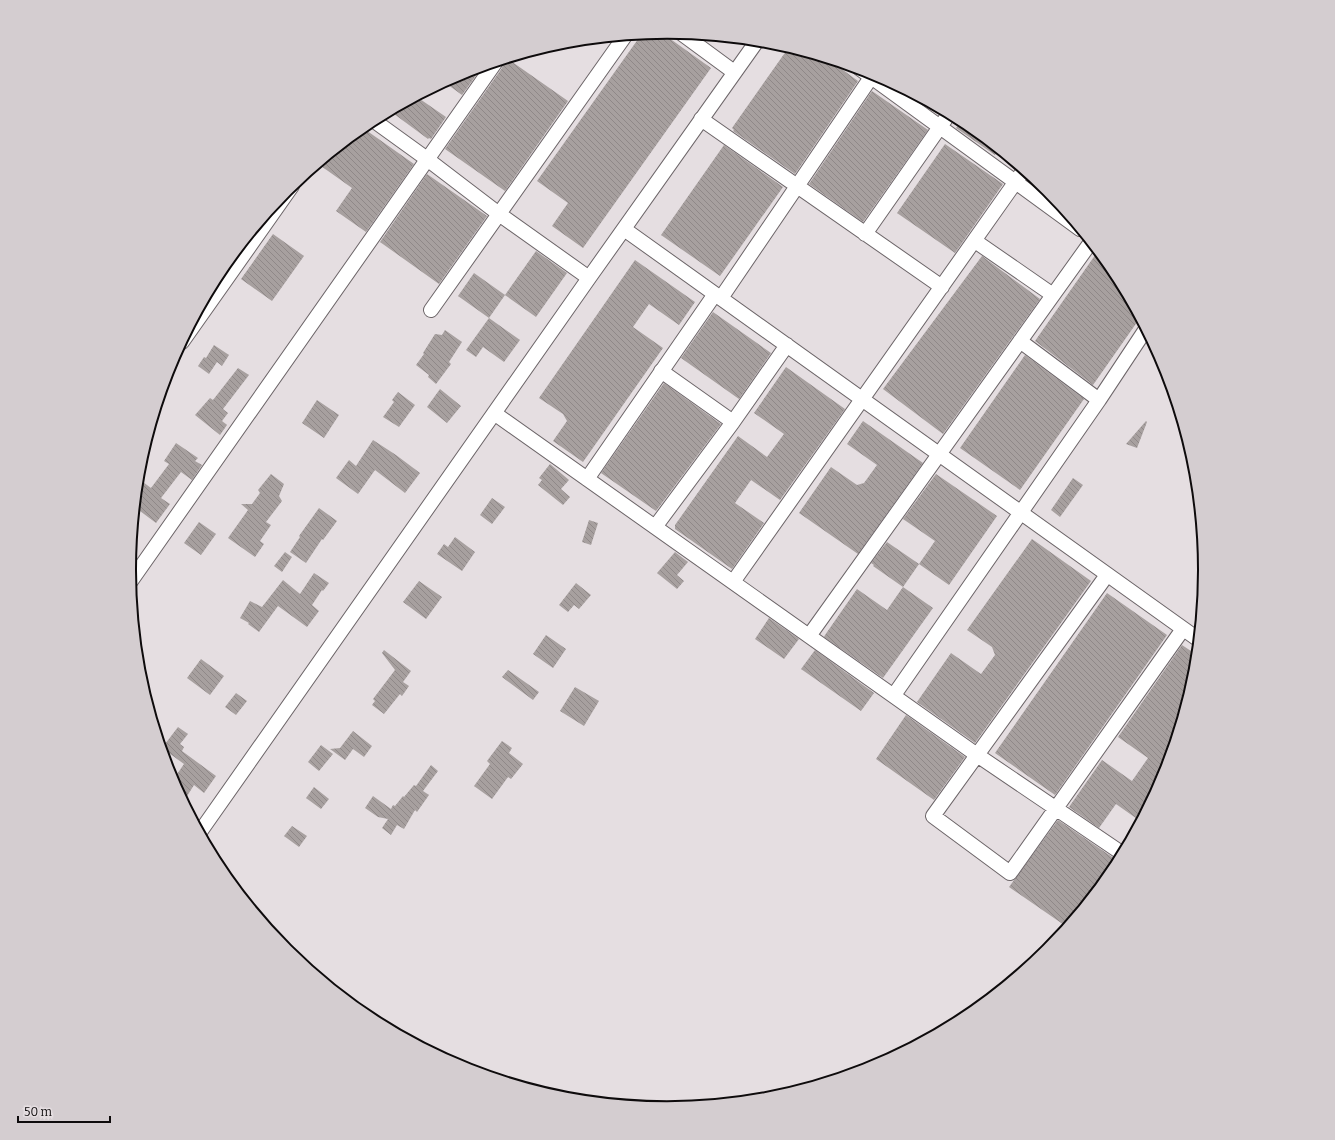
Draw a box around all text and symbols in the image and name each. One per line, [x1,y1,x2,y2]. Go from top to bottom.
scale bar [18,1098,110,1124]
text: 50 m [24,1105,53,1119]

